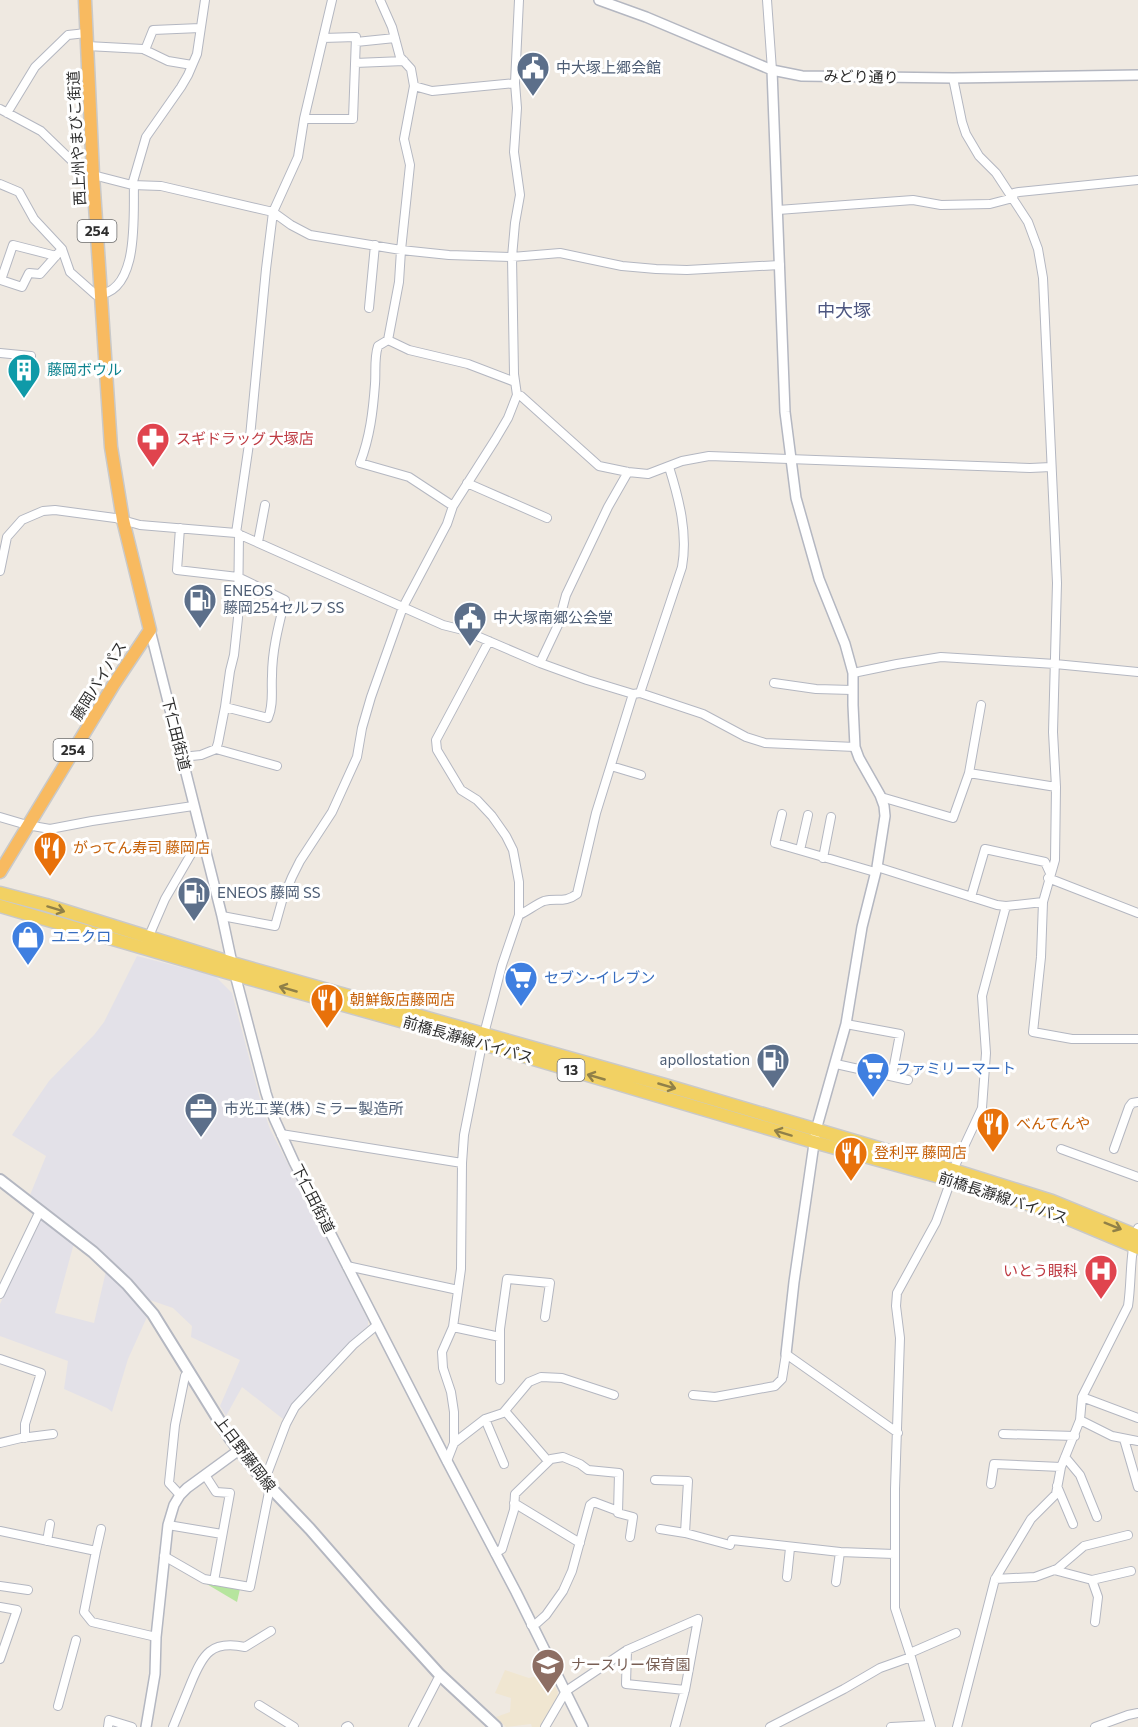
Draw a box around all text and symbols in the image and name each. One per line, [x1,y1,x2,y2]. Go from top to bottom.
public building icon: 中大塚上郷会館 [515,50,551,97]
place label: 中大塚上郷会館 [556,58,661,76]
street label: みどり通り [823,66,899,86]
street label: 西上州やまびこ街道 [63,70,89,206]
road number: 254 [78,220,116,242]
district label: 中大塚 [817,299,871,321]
building icon: 藤岡ボウル [6,352,42,399]
place label: 藤岡ボウル [47,360,122,378]
pharmacy icon: スギドラッグ 大塚店 [135,421,171,468]
place label: スギドラッグ 大塚店 [176,429,314,447]
place label: ENEOS 藤岡254セルフ SS [223,581,345,616]
fuel station icon: ENEOS 藤岡254セルフ SS [182,582,218,629]
public building icon: 中大塚南郷公会堂 [452,600,488,647]
place label: 中大塚南郷公会堂 [493,608,613,626]
street label: 藤岡バイパス [67,638,130,723]
street label: 下仁田街道 [159,695,195,772]
road number: 254 [54,739,92,761]
restaurant icon: がってん寿司 藤岡店 [32,830,68,877]
place label: がってん寿司 藤岡店 [73,838,210,856]
fuel station icon: ENEOS 藤岡 SS [176,875,212,922]
place label: ENEOS 藤岡 SS [217,883,321,901]
one-way arrow [46,904,65,915]
shop icon: ユニクロ [10,919,46,966]
place label: ユニクロ [51,927,111,945]
supermarket icon: セブン-イレブン [503,960,539,1007]
place label: セブン-イレブン [544,968,655,986]
restaurant icon: 朝鮮飯店藤岡店 [309,982,345,1029]
one-way arrow [279,983,298,995]
place label: 朝鮮飯店藤岡店 [350,990,455,1008]
street label: 前橋長瀞線バイパス [401,1012,535,1066]
fuel station icon: apollostation [755,1042,791,1089]
place label: apollostation [660,1050,750,1068]
supermarket icon: ファミリーマート [855,1051,891,1098]
road number: 13 [558,1059,584,1081]
place label: ファミリーマート [896,1059,1016,1077]
one-way arrow [587,1071,606,1082]
one-way arrow [657,1081,676,1092]
office icon: 市光工業(株) ミラー製造所 [183,1091,219,1138]
place label: 市光工業(株) ミラー製造所 [224,1099,403,1117]
restaurant icon: べんてんや [975,1106,1011,1153]
place label: べんてんや [1016,1114,1090,1132]
one-way arrow [774,1127,793,1138]
restaurant icon: 登利平 藤岡店 [833,1135,869,1182]
place label: 登利平 藤岡店 [874,1143,967,1161]
street label: 下仁田街道 [289,1161,339,1236]
street label: 前橋長瀞線バイパス [936,1168,1070,1226]
one-way arrow [1104,1221,1122,1232]
hospital icon: いとう眼科 [1083,1253,1119,1300]
place label: いとう眼科 [1003,1261,1078,1279]
street label: 上日野藤岡線 [212,1412,280,1495]
school or university icon: ナースリー保育園 [530,1647,566,1694]
place label: ナースリー保育園 [571,1655,690,1673]

